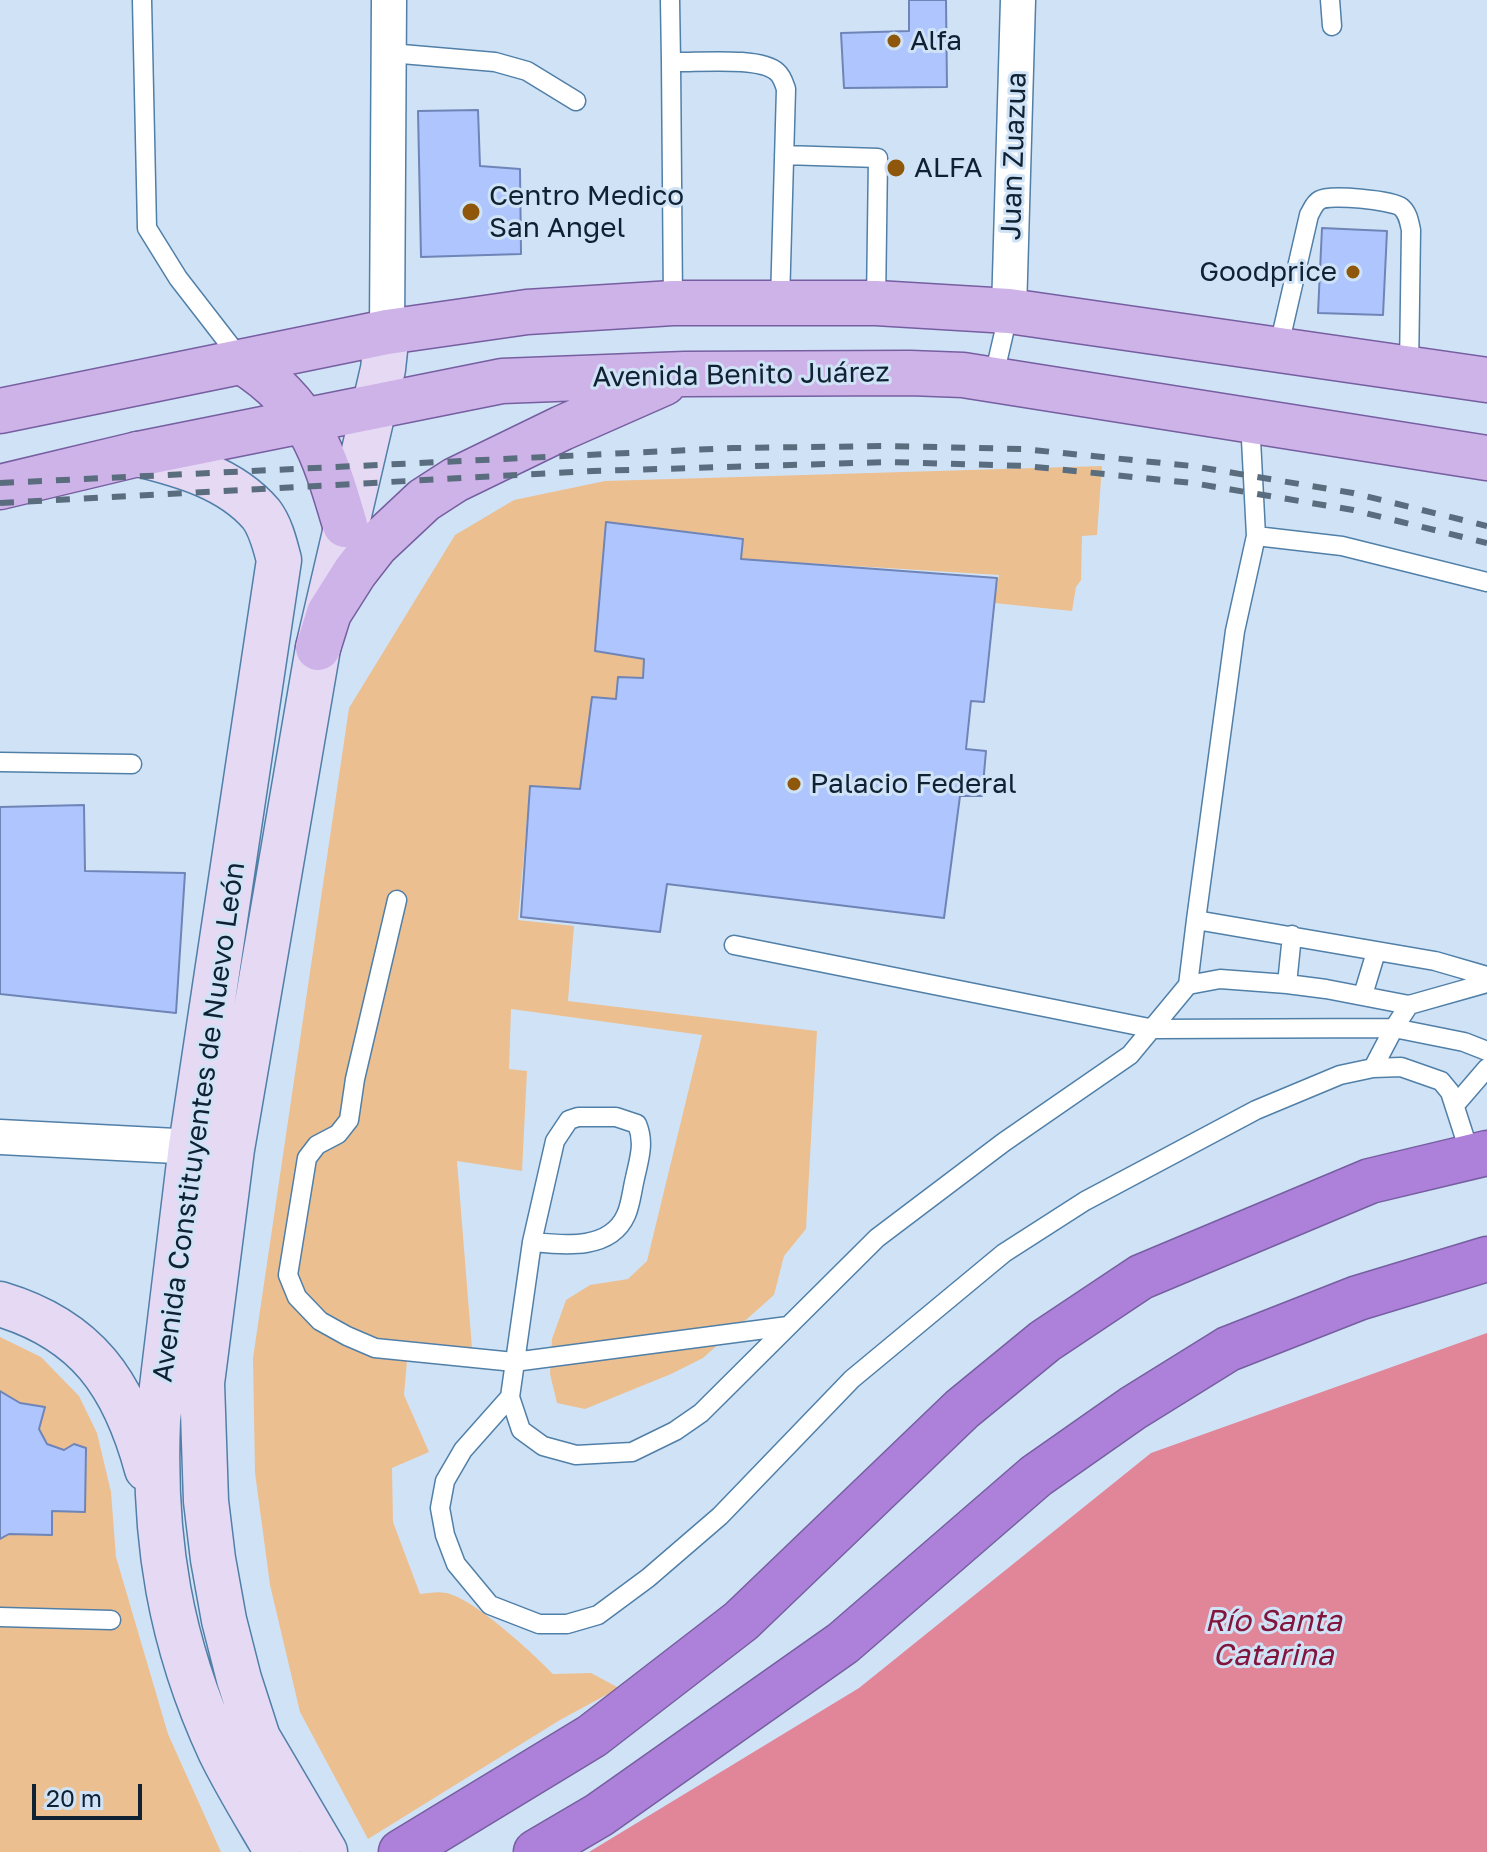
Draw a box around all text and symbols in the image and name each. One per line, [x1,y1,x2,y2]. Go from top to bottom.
place label: Alfa [910,24,962,58]
marker: Alfa [885,32,903,50]
street label: Juan Zuazua [994,71,1034,241]
place label: ALFA [914,151,982,185]
marker: ALFA [885,157,907,179]
place label: Centro Medico San Angel [489,179,684,245]
marker: Centro Medico San Angel [460,201,482,223]
place label: Goodprice [1199,255,1337,289]
marker: Goodprice [1344,263,1362,281]
street label: Avenida Benito Juárez [592,356,890,394]
place label: Palacio Federal [810,767,1017,801]
marker: Palacio Federal [785,775,803,793]
street label: Avenida Constituyentes de Nuevo León [146,860,252,1384]
water label: Río Santa Catarina [1204,1603,1342,1674]
scale bar [36,1768,146,1818]
text: 20 m [46,1783,102,1812]

